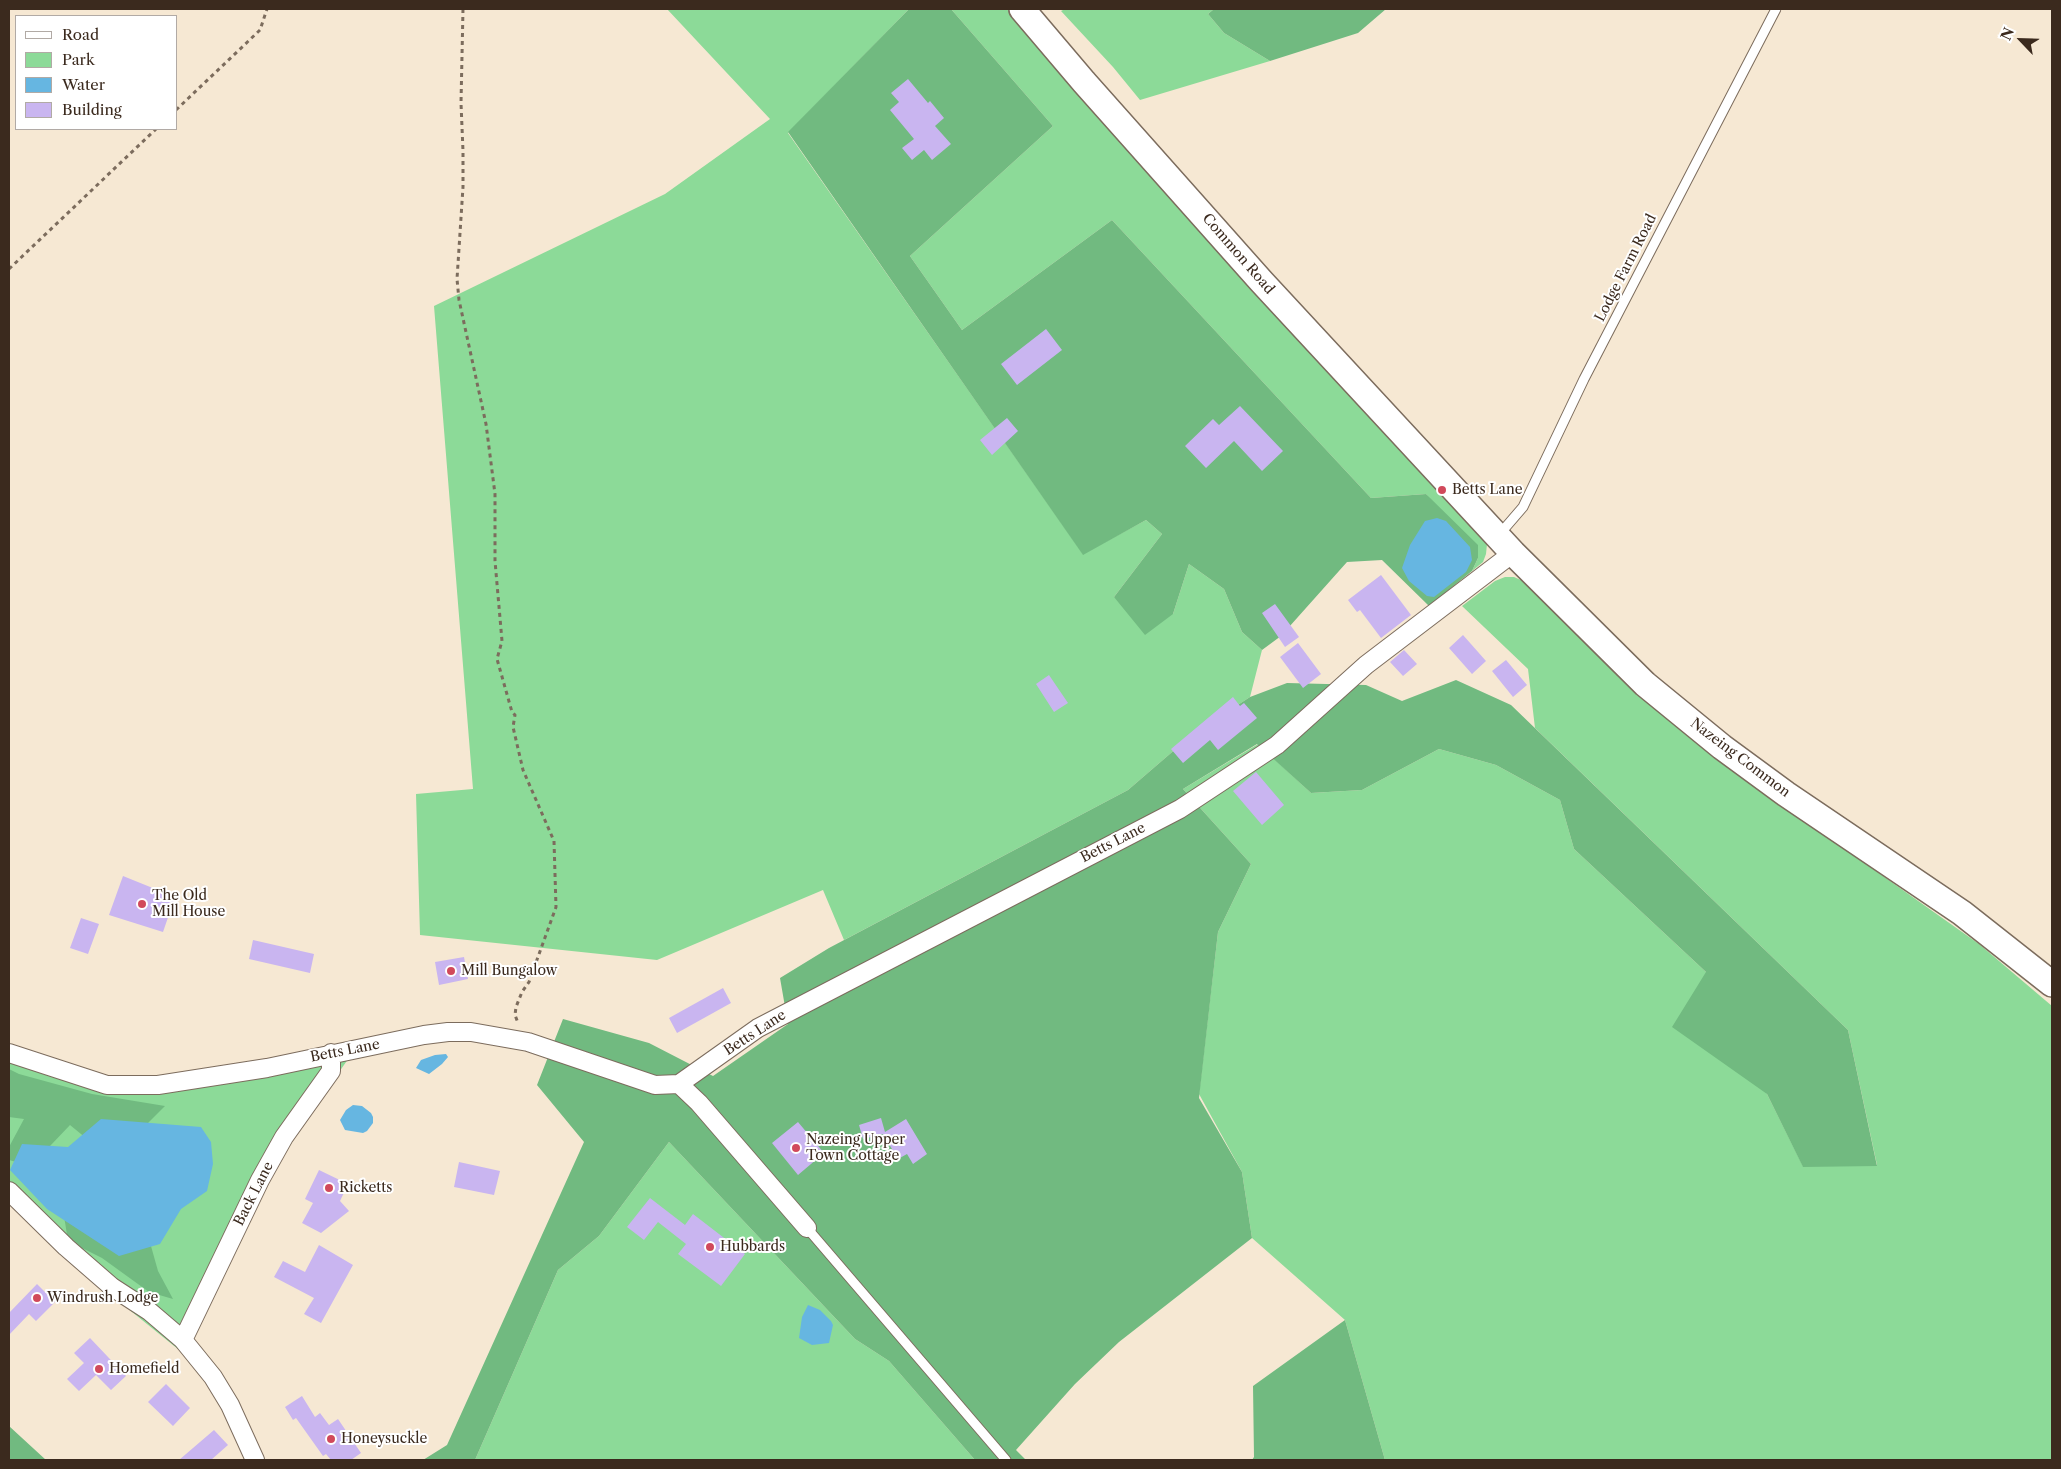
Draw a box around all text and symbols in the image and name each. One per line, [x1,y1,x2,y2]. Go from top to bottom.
legend [15,15,178,130]
north arrow [1996,15,2046,65]
text: Road [62,25,99,44]
text: N [1997,25,2018,43]
text: Park [62,50,95,69]
text: Water [62,75,105,94]
text: Building [62,100,122,119]
street label: Common Road [1198,210,1278,298]
street label: Lodge Farm Road [1592,211,1660,325]
place label: Betts Lane [1452,482,1523,498]
marker: Betts Lane [1436,484,1448,496]
street label: Nazeing Common [1687,715,1793,801]
street label: Betts Lane [1078,820,1148,866]
place label: The Old Mill House [152,888,225,920]
marker: The Old Mill House [136,898,148,910]
place label: Mill Bungalow [461,963,557,979]
marker: Mill Bungalow [445,965,457,977]
street label: Betts Lane [721,1007,789,1059]
street label: Betts Lane [309,1036,381,1066]
place label: Nazeing Upper Town Cottage [806,1132,905,1164]
marker: Nazeing Upper Town Cottage [790,1142,802,1154]
street label: Back Lane [231,1159,277,1229]
place label: Ricketts [339,1180,392,1196]
marker: Ricketts [323,1182,335,1194]
place label: Hubbards [720,1239,785,1255]
marker: Hubbards [704,1241,716,1253]
place label: Windrush Lodge [47,1290,158,1306]
marker: Windrush Lodge [31,1292,43,1304]
place label: Homefield [109,1361,179,1377]
marker: Homefield [93,1363,105,1375]
place label: Honeysuckle [341,1431,427,1447]
marker: Honeysuckle [325,1433,337,1445]

